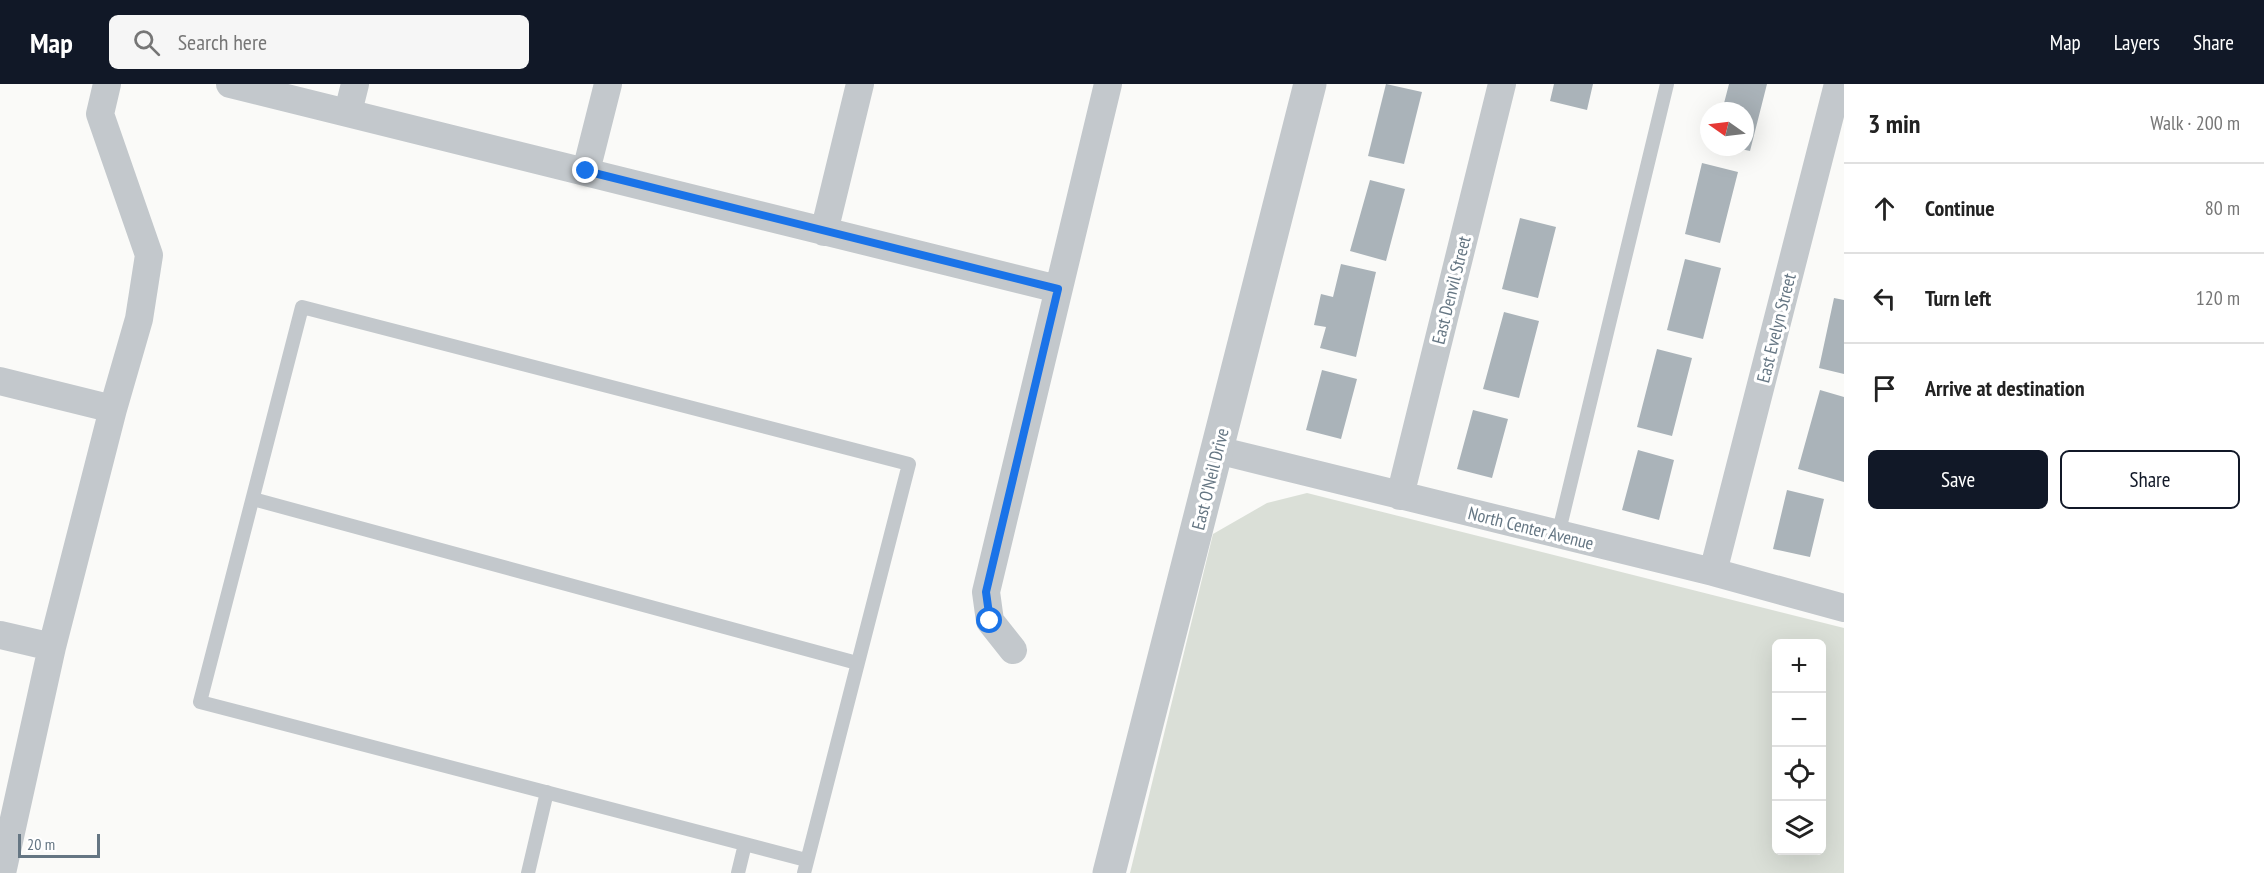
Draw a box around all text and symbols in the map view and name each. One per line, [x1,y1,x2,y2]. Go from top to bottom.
search box [109,15,529,69]
text: Map [30,24,73,61]
icon: search [130,26,163,59]
text: Search here [178,28,267,56]
text: Map [2050,29,2081,56]
text: Layers [2114,29,2160,56]
text: Share [2193,29,2234,56]
north arrow [1700,102,1754,156]
text: 3 min [1868,107,1921,140]
text: Walk · 200 m [2150,110,2240,136]
route end [572,157,598,183]
icon: ahead [1868,192,1901,225]
text: Continue [1925,194,1995,222]
text: 80 m [2205,195,2240,221]
street label: East Denvil Street [1426,233,1476,346]
street label: East Evelyn Street [1751,271,1801,385]
icon: left [1868,282,1901,315]
text: Turn left [1925,284,1991,312]
text: 120 m [2196,285,2240,311]
icon: arrive [1868,372,1901,405]
text: Arrive at destination [1925,374,2085,402]
street label: East O'Neil Drive [1186,426,1234,532]
button: Save [1868,450,2048,509]
button: Share [2060,450,2240,509]
street label: North Center Avenue [1466,501,1596,555]
route start [976,607,1002,633]
map controls [1772,639,1826,855]
button: + [1772,639,1826,693]
button: − [1772,693,1826,747]
button: locate [1772,747,1826,801]
button: layers [1772,801,1826,855]
scale bar [18,831,100,858]
text: 20 m [27,834,55,854]

